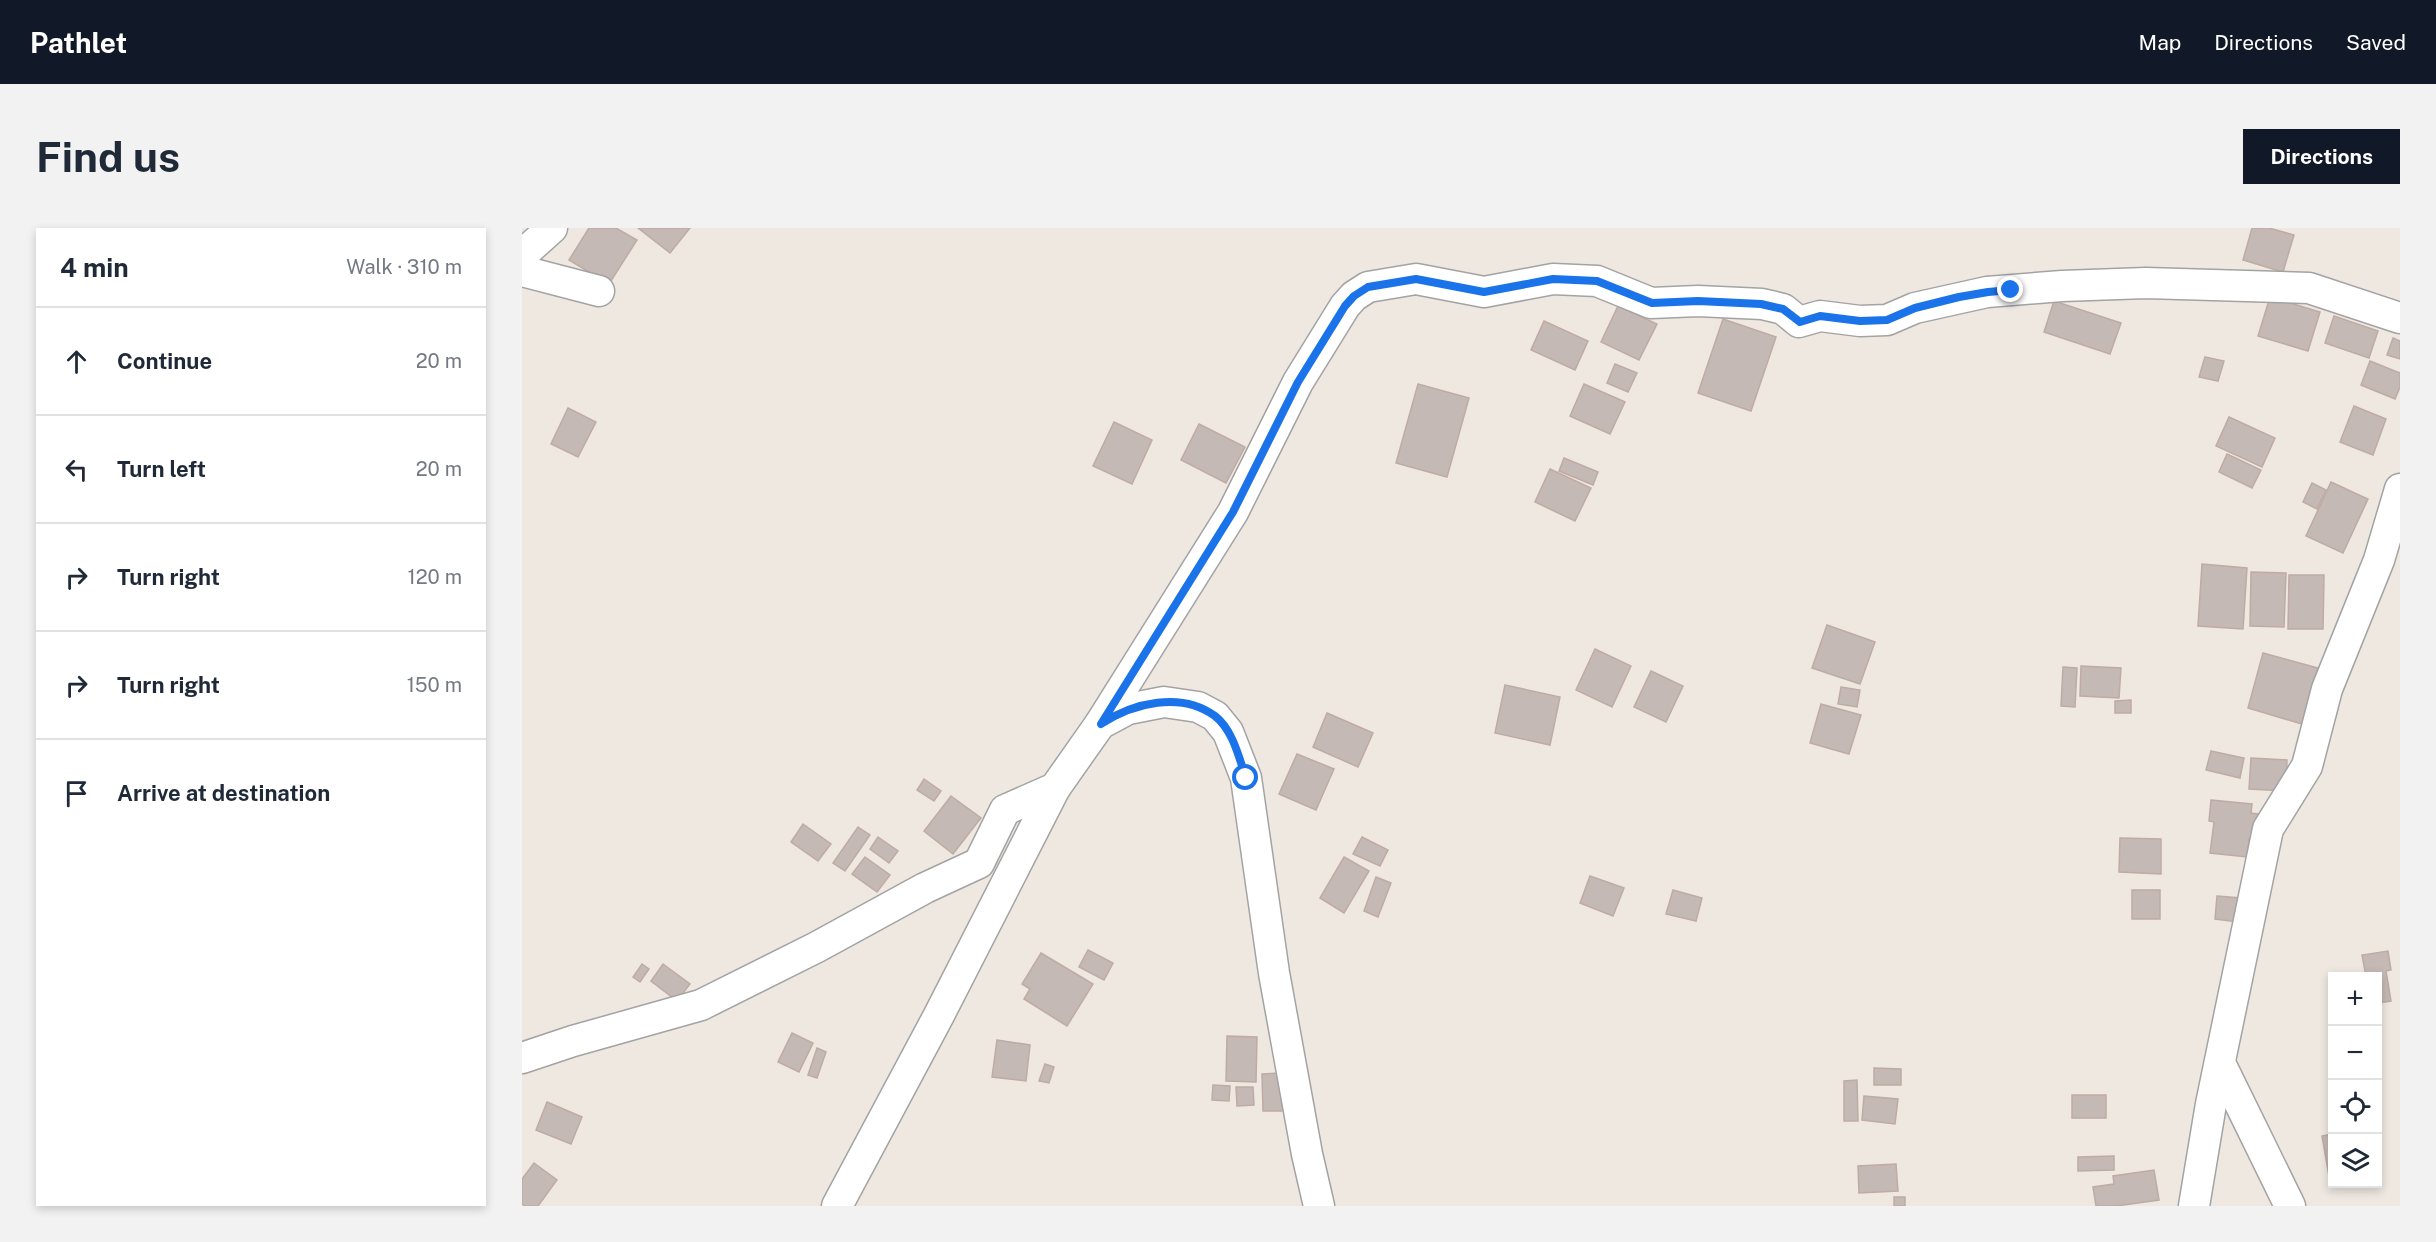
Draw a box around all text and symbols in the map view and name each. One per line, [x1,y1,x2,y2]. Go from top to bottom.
text: Pathlet [30,26,127,59]
text: Map [2139,30,2181,55]
text: Directions [2214,30,2313,55]
text: Saved [2346,30,2406,55]
button: Directions [2243,129,2400,184]
text: Find us [36,132,180,181]
text: 4 min [60,252,129,283]
text: Walk · 310 m [346,255,462,279]
route end [1997,276,2023,302]
icon: ahead [60,345,93,378]
text: Continue [117,348,212,374]
text: 20 m [416,349,462,373]
icon: left [60,453,93,486]
text: Turn left [117,456,206,482]
text: 20 m [416,457,462,481]
icon: right [60,561,93,594]
text: Turn right [117,564,220,590]
text: 120 m [408,565,462,589]
icon: right [60,669,93,702]
text: Turn right [117,672,220,698]
text: 150 m [407,673,462,697]
route start [1232,764,1258,790]
icon: arrive [60,777,93,810]
text: Arrive at destination [117,780,330,806]
map controls [2328,972,2382,1188]
button: + [2328,972,2382,1026]
button: − [2328,1026,2382,1080]
button: locate [2328,1080,2382,1134]
button: layers [2328,1134,2382,1188]

